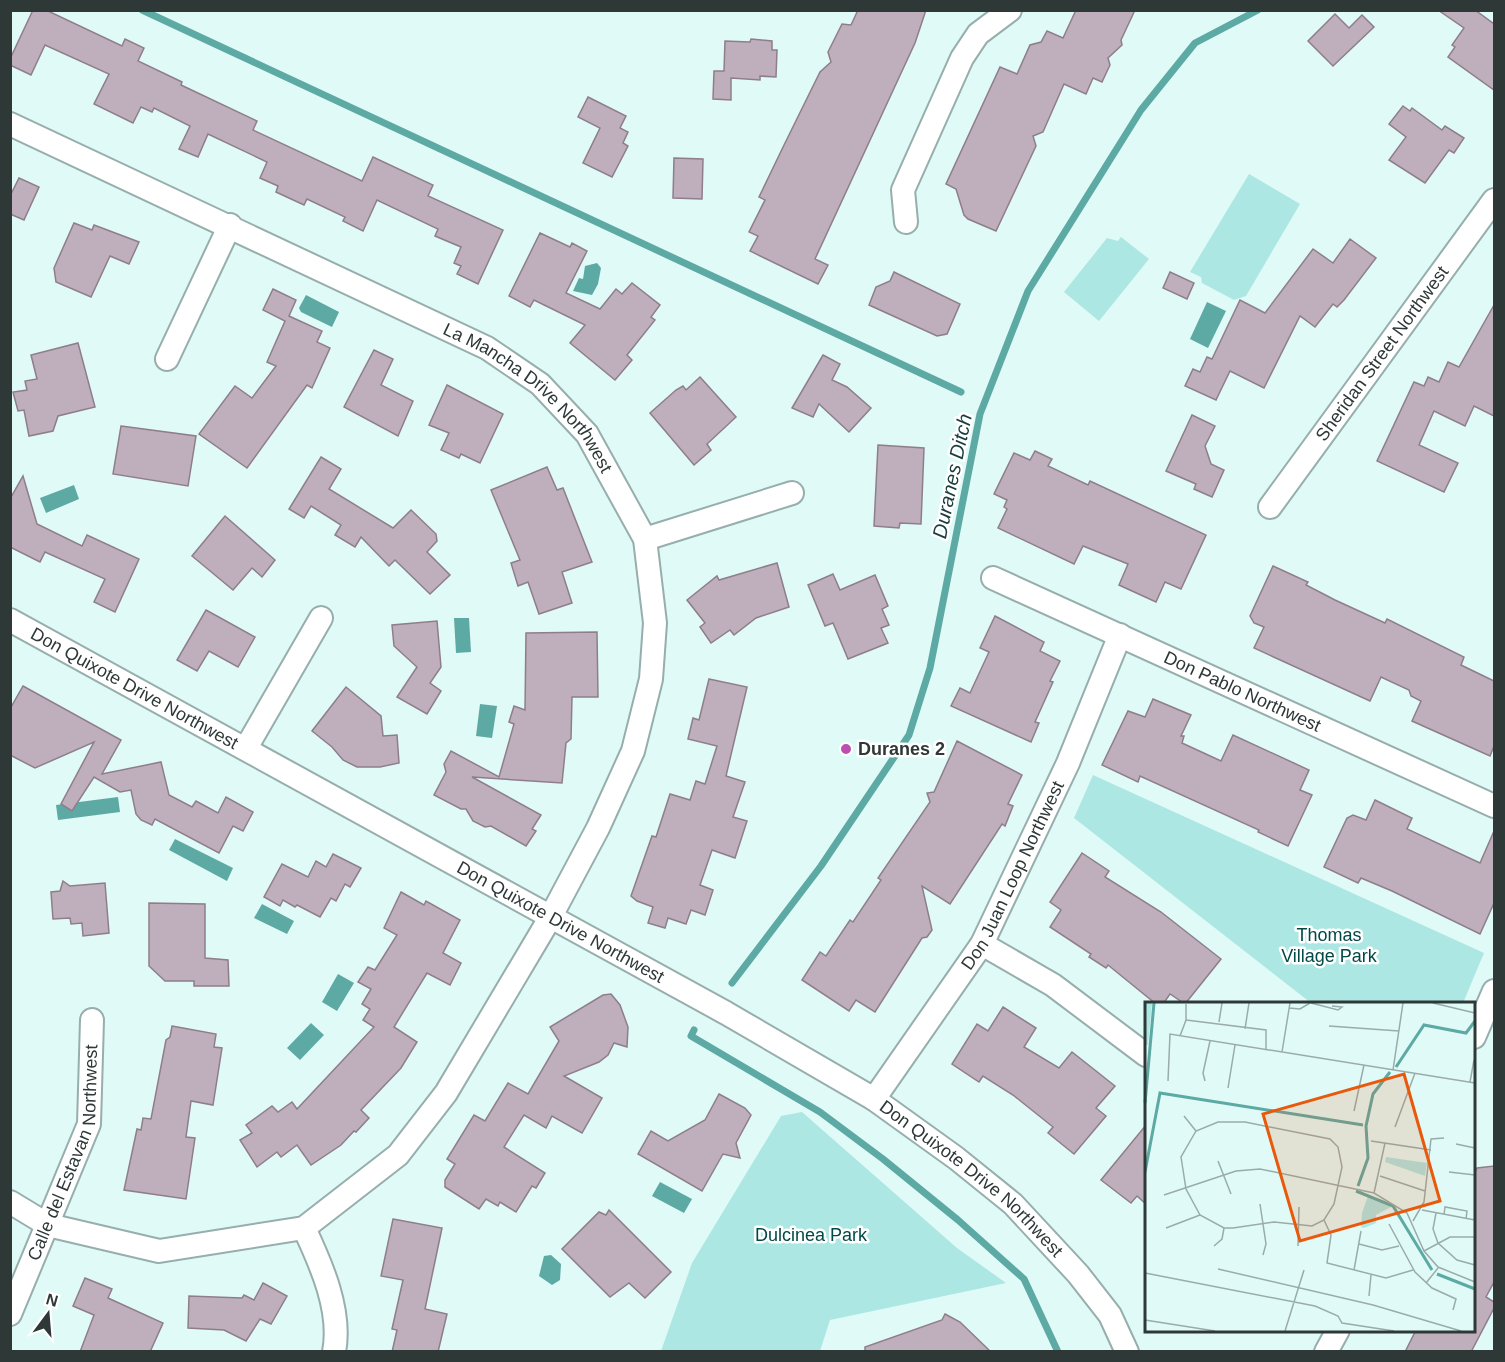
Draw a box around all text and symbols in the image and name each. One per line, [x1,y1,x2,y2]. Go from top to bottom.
street label: Sheridan Street Northwest [1312,262,1452,445]
street label: La Mancha Drive Northwest [440,319,616,476]
water label: Duranes Ditch [928,412,976,540]
street label: Don Quixote Drive Northwest [27,623,242,753]
street label: Don Pablo Northwest [1161,647,1324,736]
place label: Duranes 2 [858,739,945,759]
marker: Duranes 2 [839,742,853,756]
street label: Don Juan Loop Northwest [957,778,1068,974]
street label: Don Quixote Drive Northwest [453,857,668,987]
park label: Thomas Village Park [1281,925,1378,966]
inset map [1145,1002,1475,1332]
street label: Calle del Estavan Northwest [23,1044,101,1263]
street label: Don Quixote Drive Northwest [876,1096,1067,1261]
park label: Dulcinea Park [755,1225,868,1245]
north arrow [18,1284,78,1344]
text: N [44,1290,60,1310]

